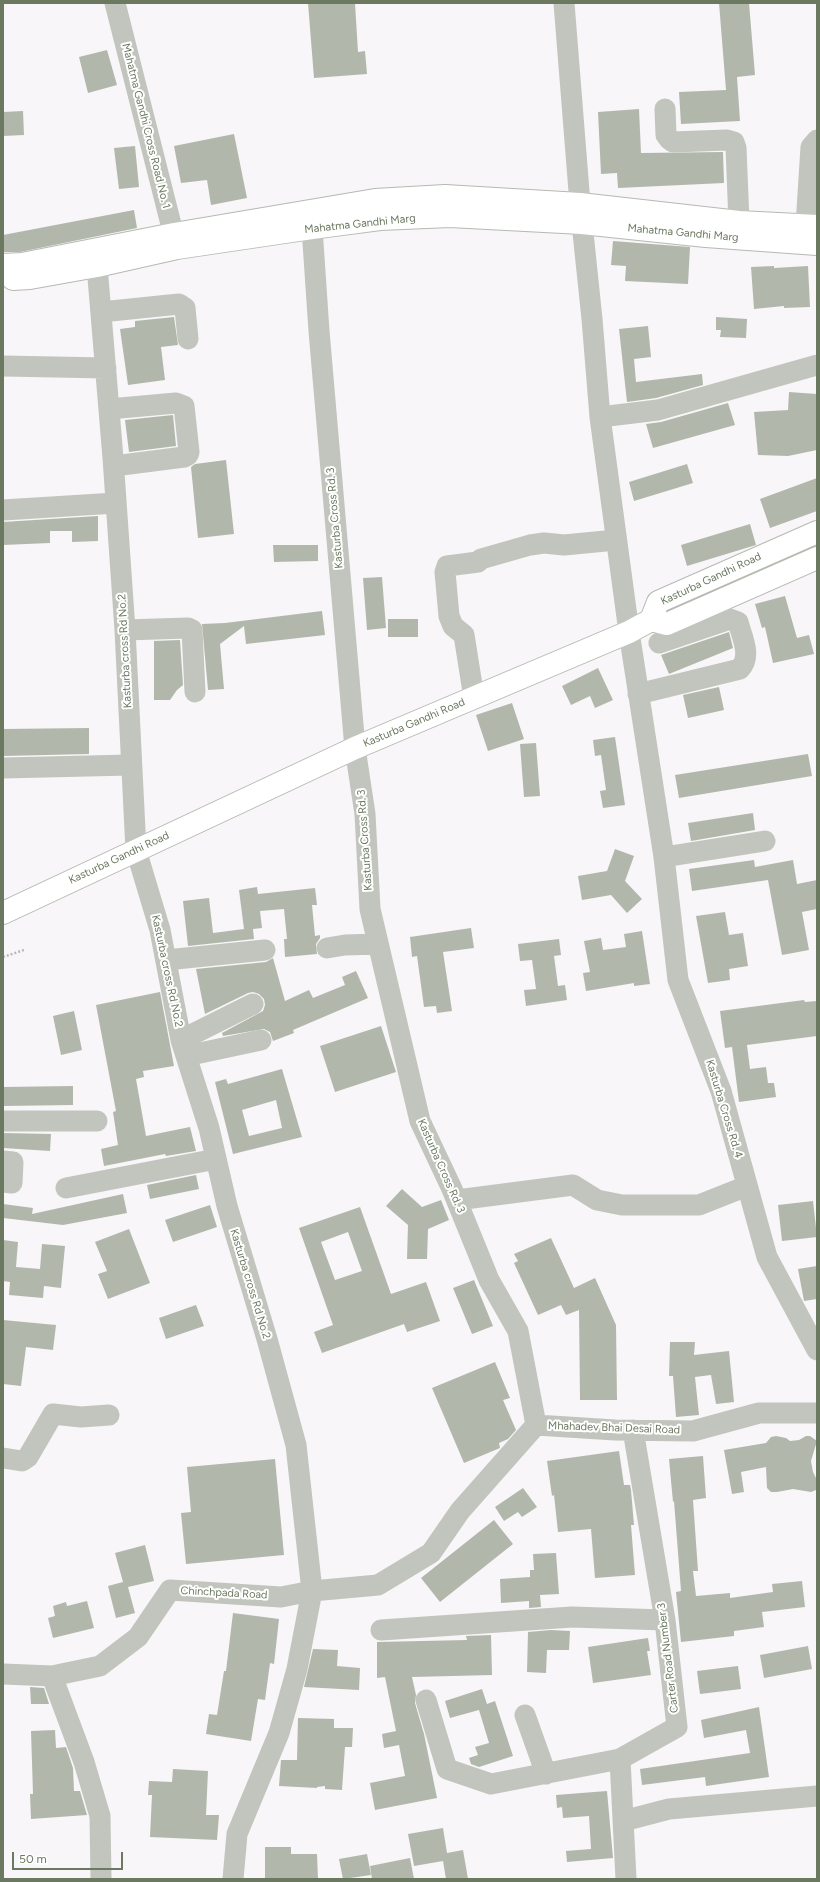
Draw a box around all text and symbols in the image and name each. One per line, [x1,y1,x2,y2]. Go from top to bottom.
street label: Mahatma Gandhi Cross Road No. 1 [119,42,173,210]
street label: Mahatma Gandhi Marg [304,212,416,236]
street label: Mahatma Gandhi Marg [627,222,739,244]
street label: Kasturba Cross Rd. 3 [324,467,346,569]
street label: Kasturba Gandhi Road [659,550,763,608]
street label: Kasturba cross Rd No.2 [115,593,135,709]
street label: Kasturba Gandhi Road [361,696,467,750]
street label: Kasturba Cross Rd. 3 [355,789,375,891]
street label: Kasturba Gandhi Road [67,829,171,887]
street label: Kasturba cross Rd No.2 [149,914,185,1028]
street label: Kasturba Cross Rd. 4 [703,1058,745,1160]
street label: Kasturba Cross Rd. 3 [414,1117,468,1215]
street label: Kasturba cross Rd No.2 [227,1227,273,1341]
street label: Mhahadev Bhai Desai Road [548,1419,680,1437]
street label: Chinchpada Road [180,1584,268,1602]
street label: Carter Road Number 3 [655,1602,681,1714]
scale bar [14,1844,125,1870]
text: 50 m [19,1852,47,1866]

